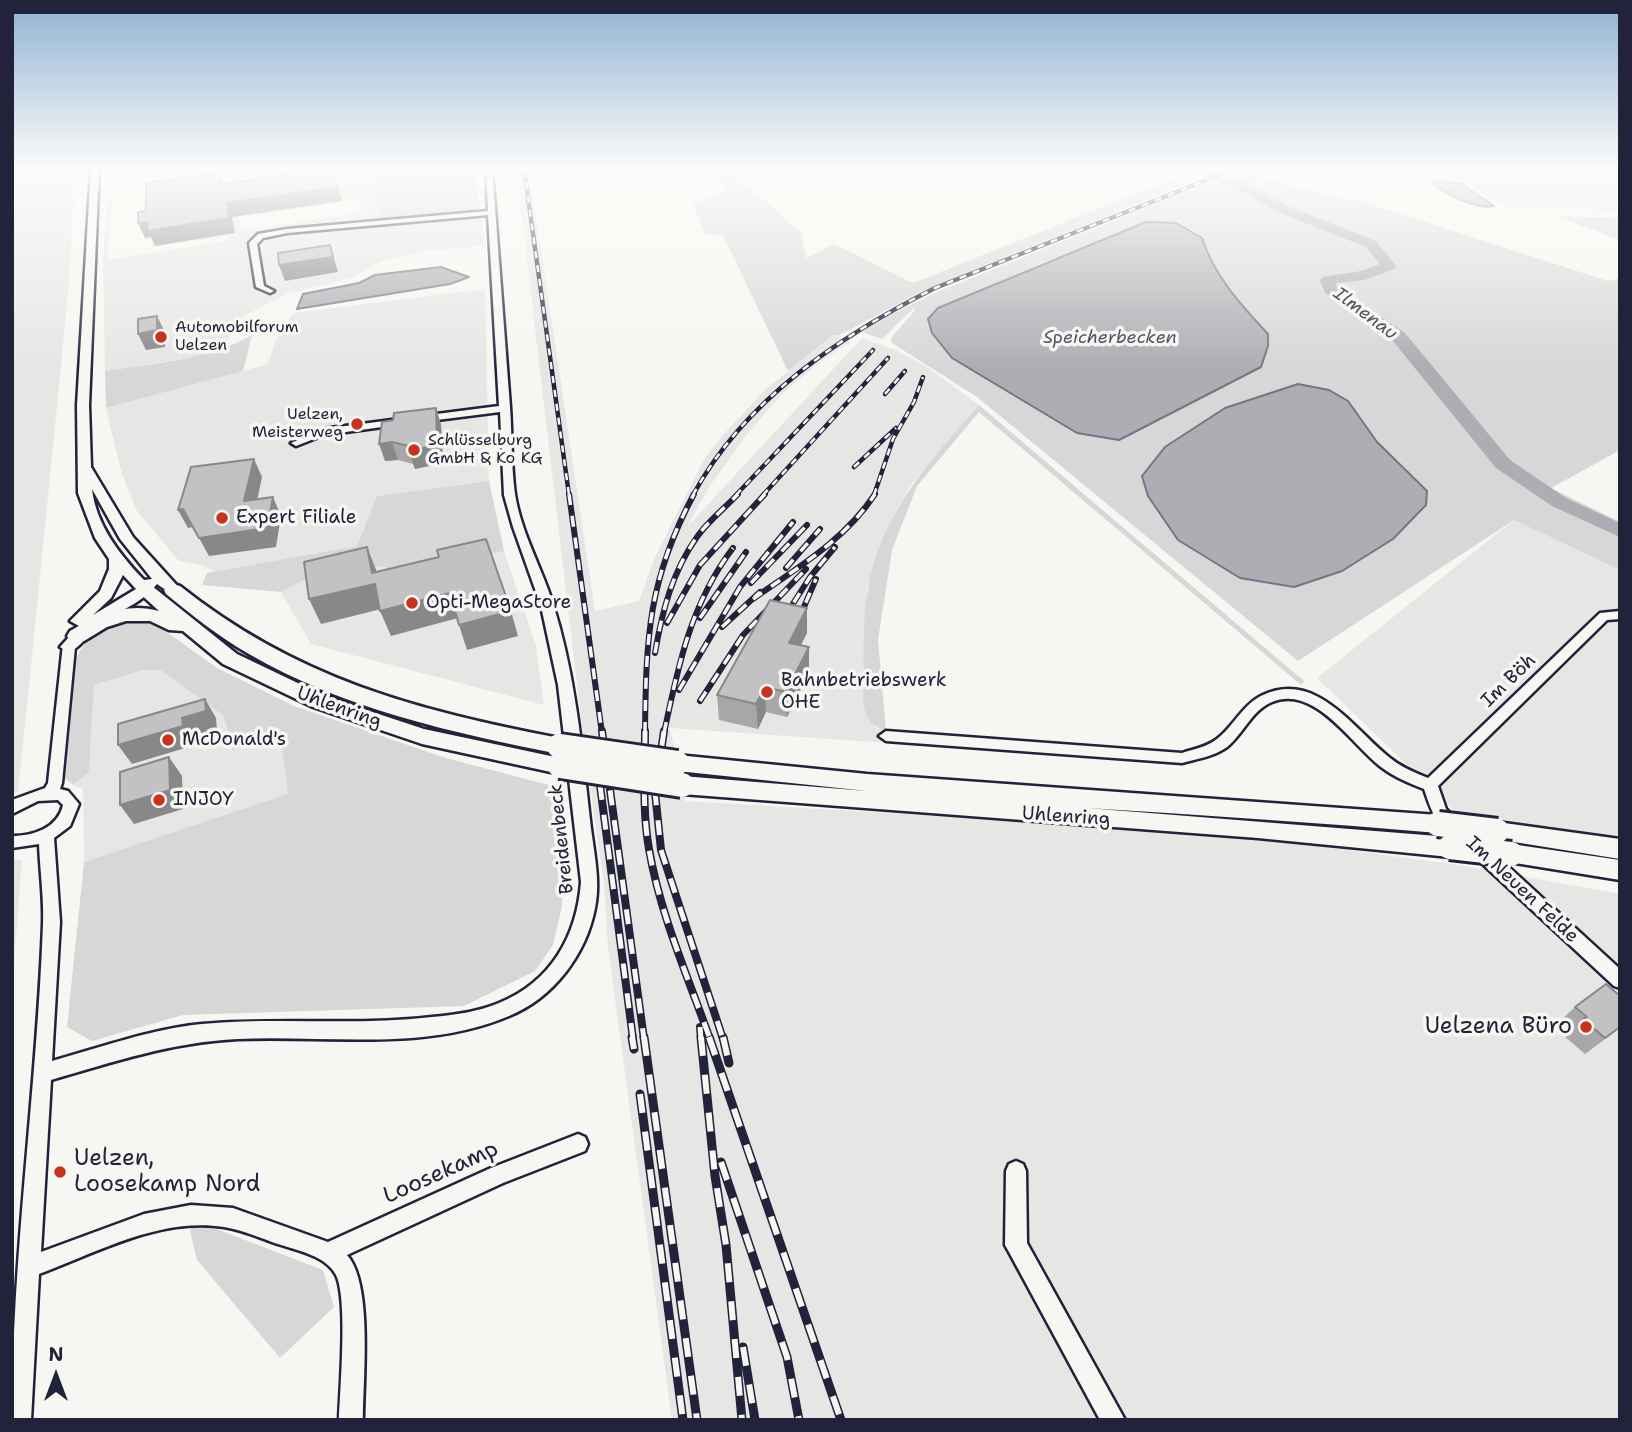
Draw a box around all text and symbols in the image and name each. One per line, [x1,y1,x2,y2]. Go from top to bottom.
water label: Ilmenau [1329,283,1401,345]
place label: Automobilforum Uelzen [175,318,298,356]
water label: Speicherbecken [1043,327,1177,349]
marker: Automobilforum Uelzen [153,329,169,345]
place label: Uelzen, Meisterweg [252,405,343,443]
marker: Uelzen, Meisterweg [349,416,365,432]
place label: Schlüsselburg GmbH & Ko KG [428,431,543,469]
marker: Schlüsselburg GmbH & Ko KG [406,442,422,458]
place label: Expert Filiale [236,507,357,529]
marker: Expert Filiale [214,510,230,526]
place label: Opti-MegaStore [426,592,571,614]
marker: Opti-MegaStore [404,595,420,611]
street label: Im Böh [1477,649,1541,713]
place label: Bahnbetriebswerk OHE [781,670,947,714]
street label: Uhlenring [294,682,384,734]
marker: Bahnbetriebswerk OHE [759,684,775,700]
place label: McDonald's [182,729,286,751]
marker: McDonald's [160,732,176,748]
street label: Breidenbeck [545,783,579,895]
place label: INJOY [173,789,234,811]
marker: INJOY [151,792,167,808]
street label: Uhlenring [1021,803,1111,831]
street label: Im Neuen Felde [1461,832,1583,948]
place label: Uelzena Büro [1425,1013,1572,1041]
marker: Uelzena Büro [1578,1019,1594,1035]
street label: Loosekamp [379,1135,503,1211]
place label: Uelzen, Loosekamp Nord [74,1145,260,1199]
marker: Uelzen, Loosekamp Nord [52,1164,68,1180]
north arrow [21,1341,91,1411]
text: N [48,1342,64,1367]

